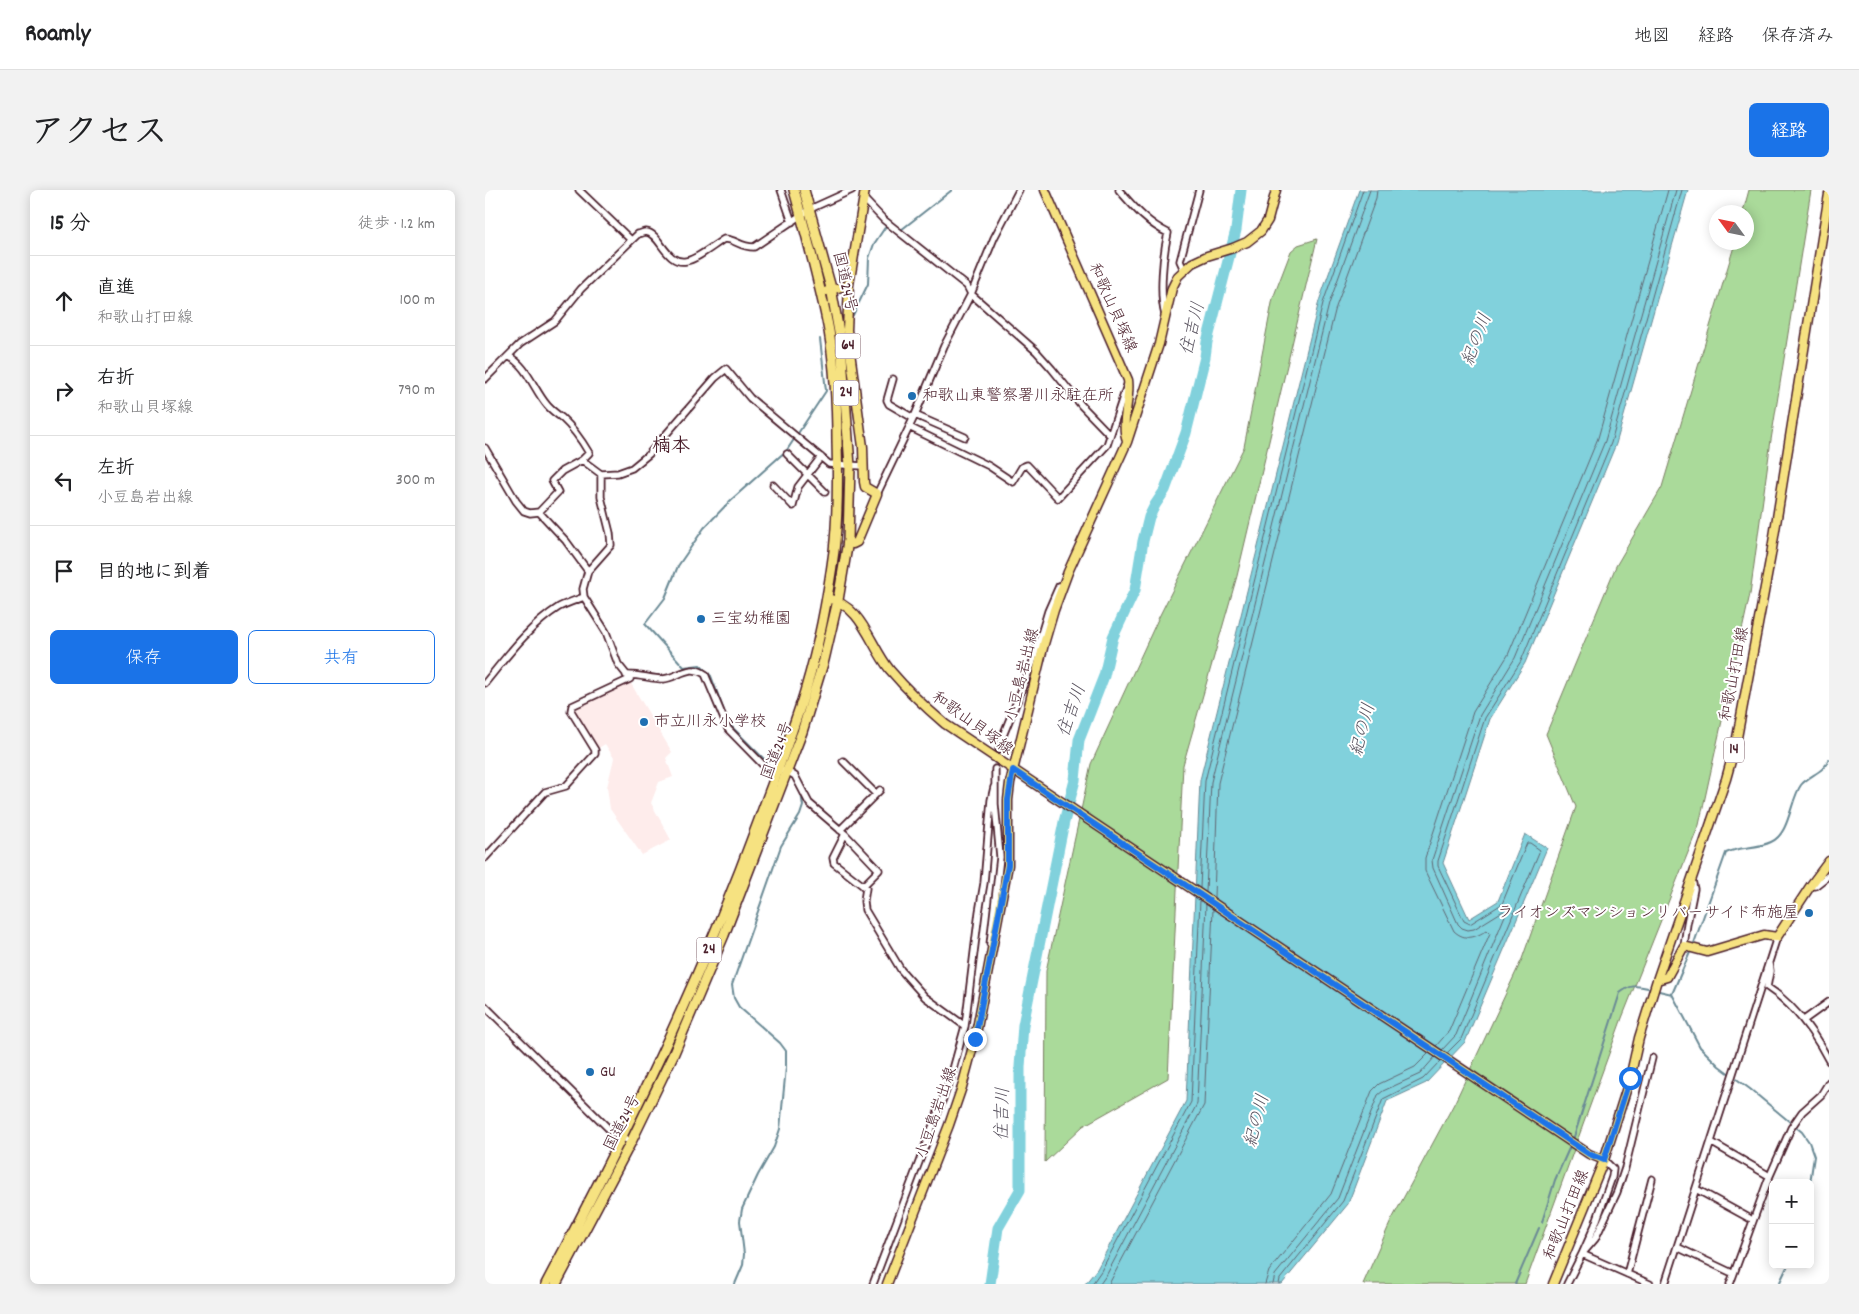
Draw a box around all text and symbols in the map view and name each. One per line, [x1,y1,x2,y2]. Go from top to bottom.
text: Roamly [25,18,91,52]
text: 地図 [1634,25,1670,50]
text: 経路 [1698,25,1734,50]
text: 保存済み [1762,25,1834,50]
button: 経路 [1749,103,1829,157]
text: アクセス [30,110,168,160]
north arrow [1709,205,1754,250]
text: 15 分 [50,210,90,240]
text: 徒歩 · 1.2 km [358,213,435,236]
street label: 国道24号 [826,249,862,315]
street label: 和歌山貝塚線 [1082,259,1142,357]
text: 直進 [97,276,135,303]
icon: ahead [50,287,78,315]
text: 100 m [399,289,435,312]
water label: 住吉川 [1175,300,1213,358]
text: 和歌山打田線 [97,307,193,330]
water label: 紀の川 [1457,310,1499,370]
road number: 64 [835,334,861,358]
text: 右折 [97,366,135,393]
icon: right [50,377,78,405]
text: 790 m [398,379,435,402]
road number: 24 [833,380,859,406]
place label: 和歌山東警察署川永駐在所 [922,385,1114,408]
marker: 和歌山東警察署川永駐在所 [906,390,918,402]
text: 和歌山貝塚線 [97,397,193,420]
district label: 楠本 [652,434,690,461]
text: 左折 [97,456,135,483]
icon: left [50,467,78,495]
text: 300 m [396,469,435,492]
text: 小豆島岩出線 [97,487,193,510]
icon: arrive [50,557,78,585]
text: 目的地に到着 [97,560,211,587]
place label: 三宝幼稚園 [711,608,791,631]
marker: 三宝幼稚園 [695,613,707,625]
street label: 和歌山打田線 [1715,625,1755,723]
street label: 小豆島岩出線 [1000,626,1046,724]
button: 保存 [50,630,238,684]
button: 共有 [248,630,435,684]
water label: 住吉川 [1052,681,1094,741]
street label: 和歌山貝塚線 [926,686,1018,762]
water label: 紀の川 [1345,701,1383,759]
place label: 市立川永小学校 [654,711,766,734]
marker: 市立川永小学校 [638,716,650,728]
street label: 国道24号 [756,718,800,784]
road number: 14 [1724,738,1744,762]
place label: ライオンズマンションリバーサイド布施屋 [1497,902,1799,925]
marker: ライオンズマンションリバーサイド布施屋 [1803,907,1815,919]
road number: 24 [697,938,721,962]
route end [964,1028,987,1051]
place label: GU [600,1061,616,1084]
street label: 小豆島岩出線 [910,1064,964,1162]
marker: GU [584,1066,596,1078]
route start [1619,1067,1642,1090]
water label: 住吉川 [991,1087,1017,1141]
street label: 国道24号 [599,1090,647,1156]
water label: 紀の川 [1239,1092,1277,1150]
street label: 和歌山打田線 [1538,1166,1596,1264]
map controls [1769,1179,1814,1269]
button: + [1769,1179,1814,1224]
button: − [1769,1224,1814,1269]

